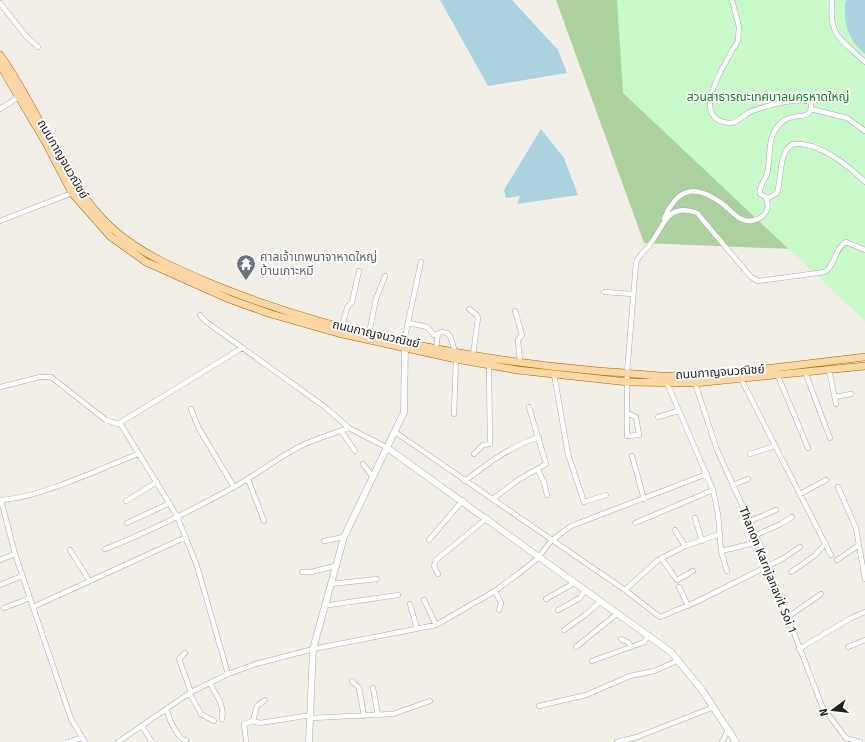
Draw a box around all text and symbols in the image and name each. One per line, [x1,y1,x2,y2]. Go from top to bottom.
park label: สวนสาธารณะเทศบาลนครหาดใหญ่ [687,90,849,104]
street label: ถนนกาญจนวณิชย์ [35,117,91,201]
place label: ศาลเจ้าเทพนาจาหาดใหญ่ บ้านเกาะหมี [260,250,377,278]
temple icon: ศาลเจ้าเทพนาจาหาดใหญ่ บ้านเกาะหมี [235,253,257,281]
street label: ถนนกาญจนวณิชย์ [331,317,421,351]
street label: ถนนกาญจนวณิชย์ [675,362,765,382]
street label: Thanon Karnjanavit Soi 1 [736,505,800,635]
north arrow [813,690,853,730]
text: N [817,707,831,718]

